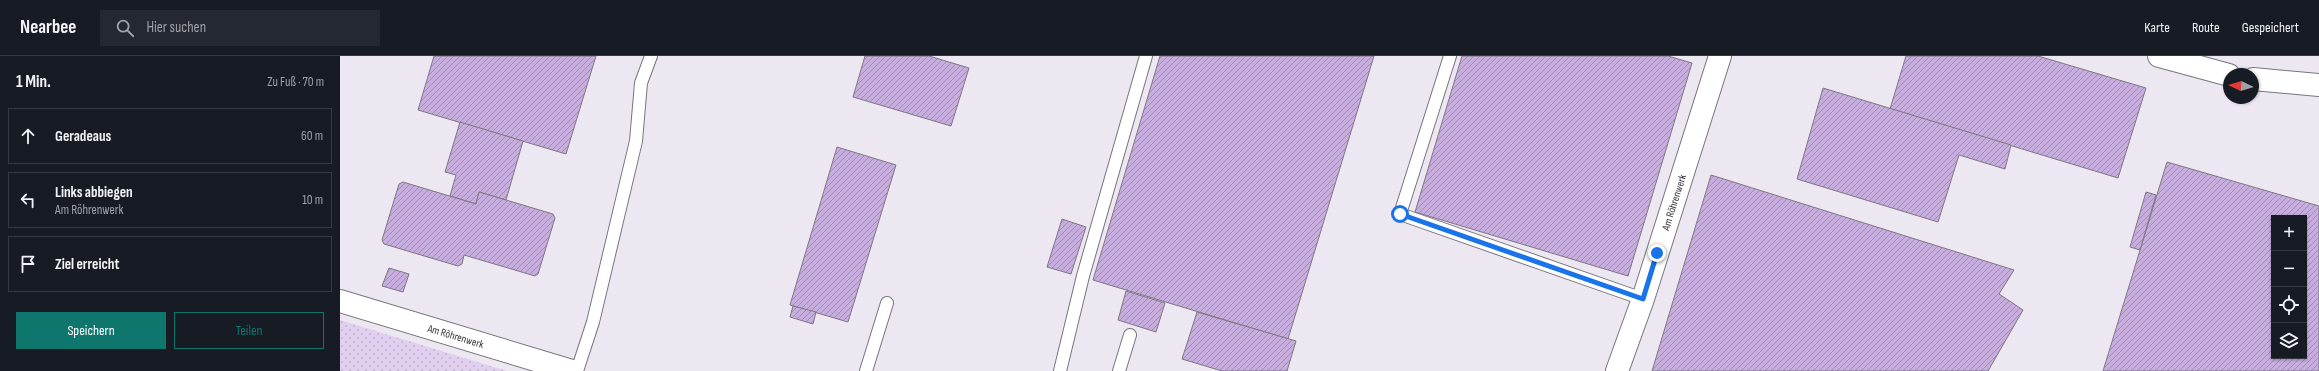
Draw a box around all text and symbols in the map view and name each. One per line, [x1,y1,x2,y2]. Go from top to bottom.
search box [100,10,380,46]
text: Nearbee [20,16,76,39]
icon: search [114,17,136,39]
text: Hier suchen [146,18,206,37]
text: Karte [2144,19,2170,36]
text: Route [2192,19,2220,36]
text: Gespeichert [2242,19,2299,36]
north arrow [2223,68,2259,104]
text: 1 Min. [16,72,51,92]
text: Zu Fuß · 70 m [267,74,324,90]
icon: ahead [17,125,39,147]
text: Geradeaus [55,127,111,146]
text: 60 m [301,128,323,144]
street label: Am Röhrenwerk [1658,172,1689,233]
text: Links abbiegen [55,183,133,202]
icon: left [17,189,39,211]
text: 10 m [302,192,323,208]
text: Am Röhrenwerk [55,202,124,218]
route start [1391,205,1409,223]
map controls [2271,215,2307,359]
button: + [2271,215,2307,251]
route end [1648,244,1666,262]
button: − [2271,251,2307,287]
icon: arrive [17,253,39,275]
text: Ziel erreicht [55,255,119,274]
button: locate [2271,287,2307,323]
button: Speichern [16,312,166,349]
button: Teilen [174,312,324,349]
street label: Am Röhrenwerk [425,321,486,351]
button: layers [2271,323,2307,359]

